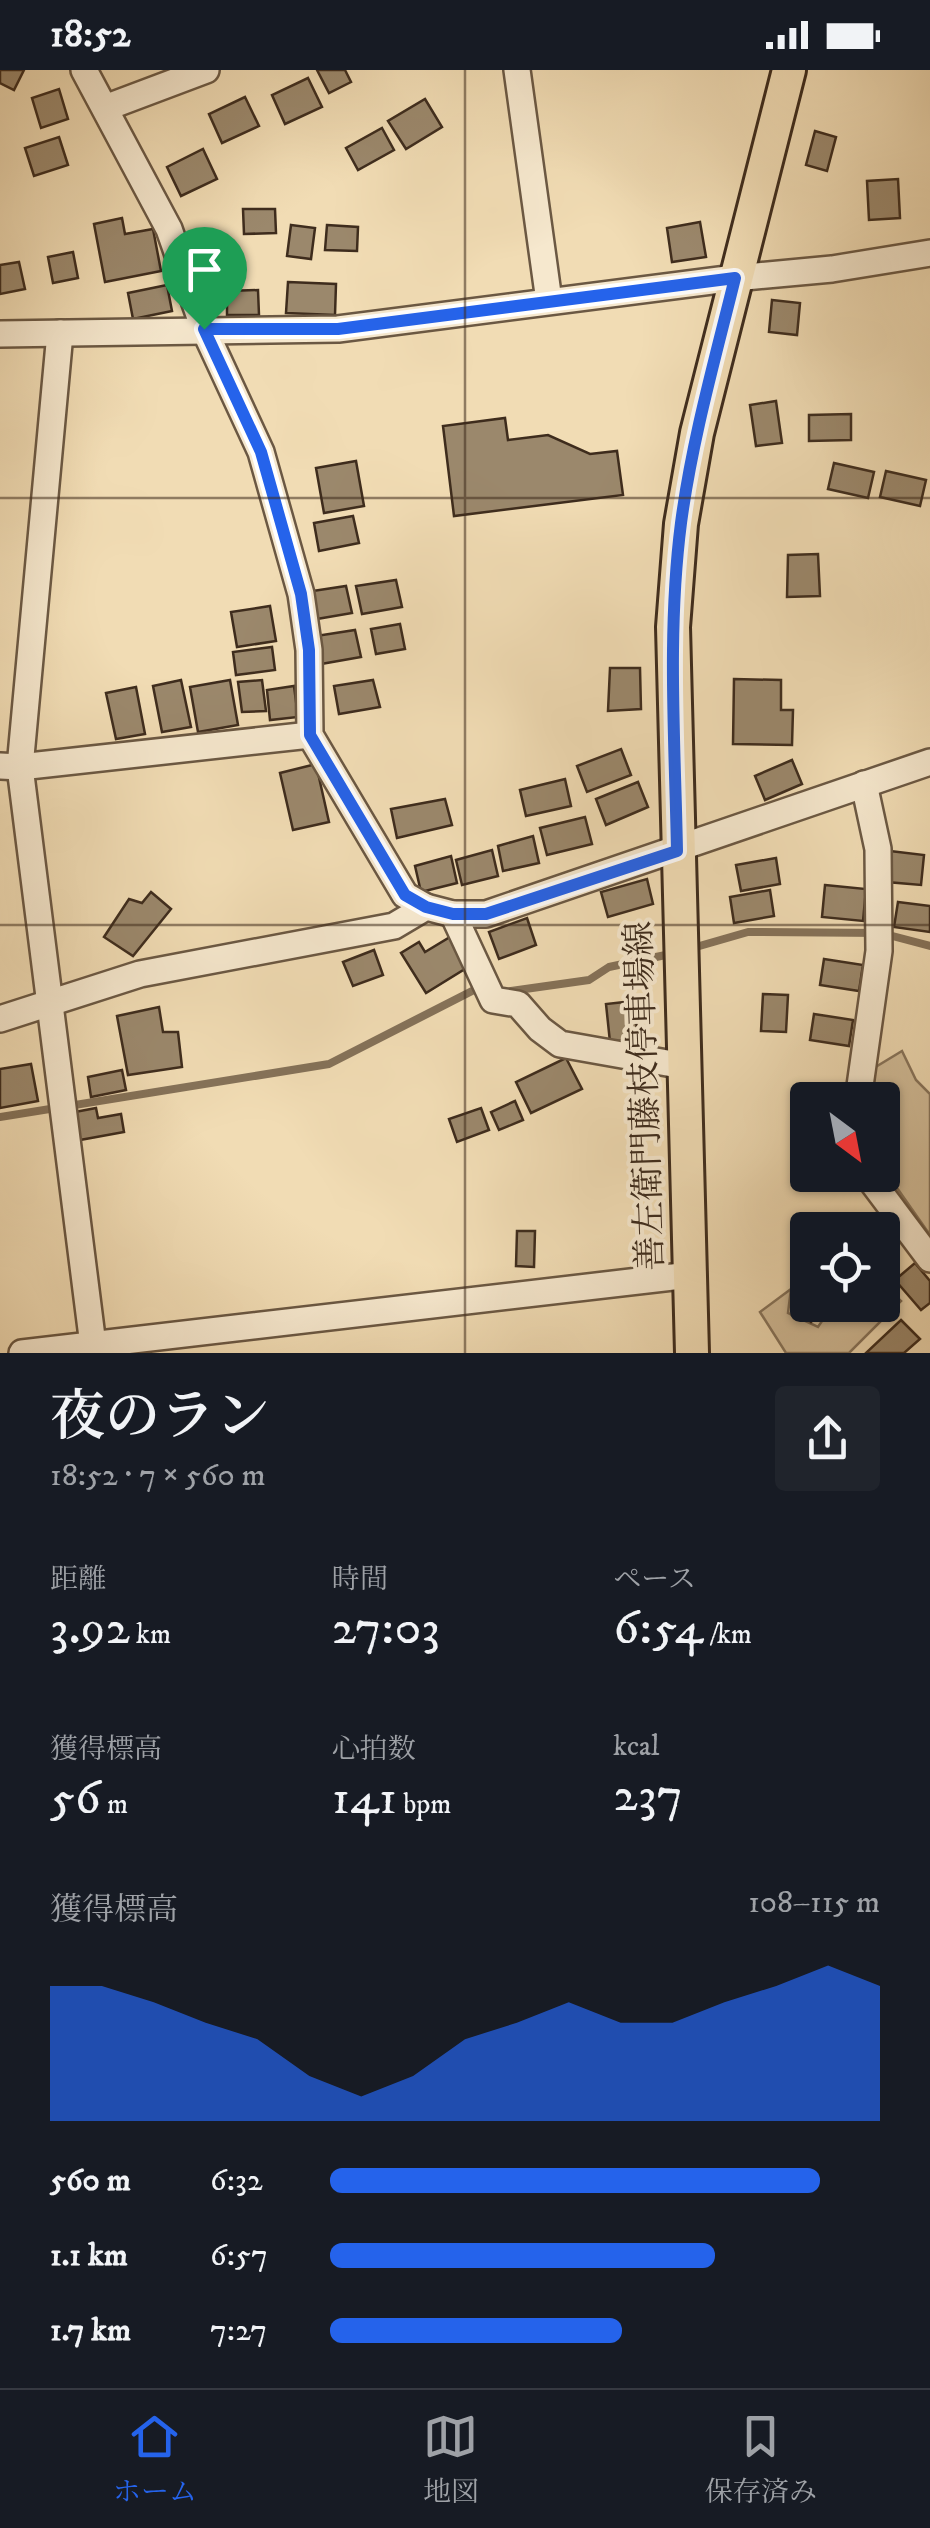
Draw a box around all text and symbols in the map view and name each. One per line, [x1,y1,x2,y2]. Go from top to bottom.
text: 18:52 [50,11,130,59]
pin [162,227,247,330]
icon: arrive [177,242,232,297]
street label: 善左衛門藤枝停車場線 [618,920,674,1272]
north arrow [790,1082,900,1192]
map controls [790,1082,900,1322]
button: locate [790,1212,900,1322]
text: 夜のラン [50,1384,270,1453]
button: share [775,1386,880,1491]
text: 18:52 · 7 × 560 m [50,1456,266,1496]
text: 距離 [50,1562,106,1597]
text: 時間 [332,1562,388,1597]
text: ペース [613,1562,696,1597]
text: 3.92 [50,1597,130,1660]
text: 27:03 [332,1597,440,1660]
text: 6:54 [613,1597,703,1660]
text: km [130,1617,171,1652]
text: /km [703,1617,752,1652]
text: kcal [613,1729,659,1764]
text: 獲得標高 [50,1732,162,1767]
text: 心拍数 [332,1732,416,1767]
text: 237 [613,1764,683,1827]
text: 56 [50,1767,101,1830]
text: 141 [332,1767,397,1830]
text: m [101,1787,128,1822]
text: bpm [397,1787,451,1822]
text: 108–115 m [748,1883,880,1923]
text: 獲得標高 [50,1891,178,1931]
text: 560 m [50,2161,131,2201]
text: 6:32 [210,2161,263,2201]
text: 1.1 km [50,2236,128,2276]
text: 6:57 [210,2236,268,2276]
text: 1.7 km [50,2311,131,2351]
text: 7:27 [210,2311,267,2351]
tab: ホーム [113,2409,197,2510]
tab: 地図 [423,2409,479,2510]
tab: 保存済み [705,2409,817,2510]

